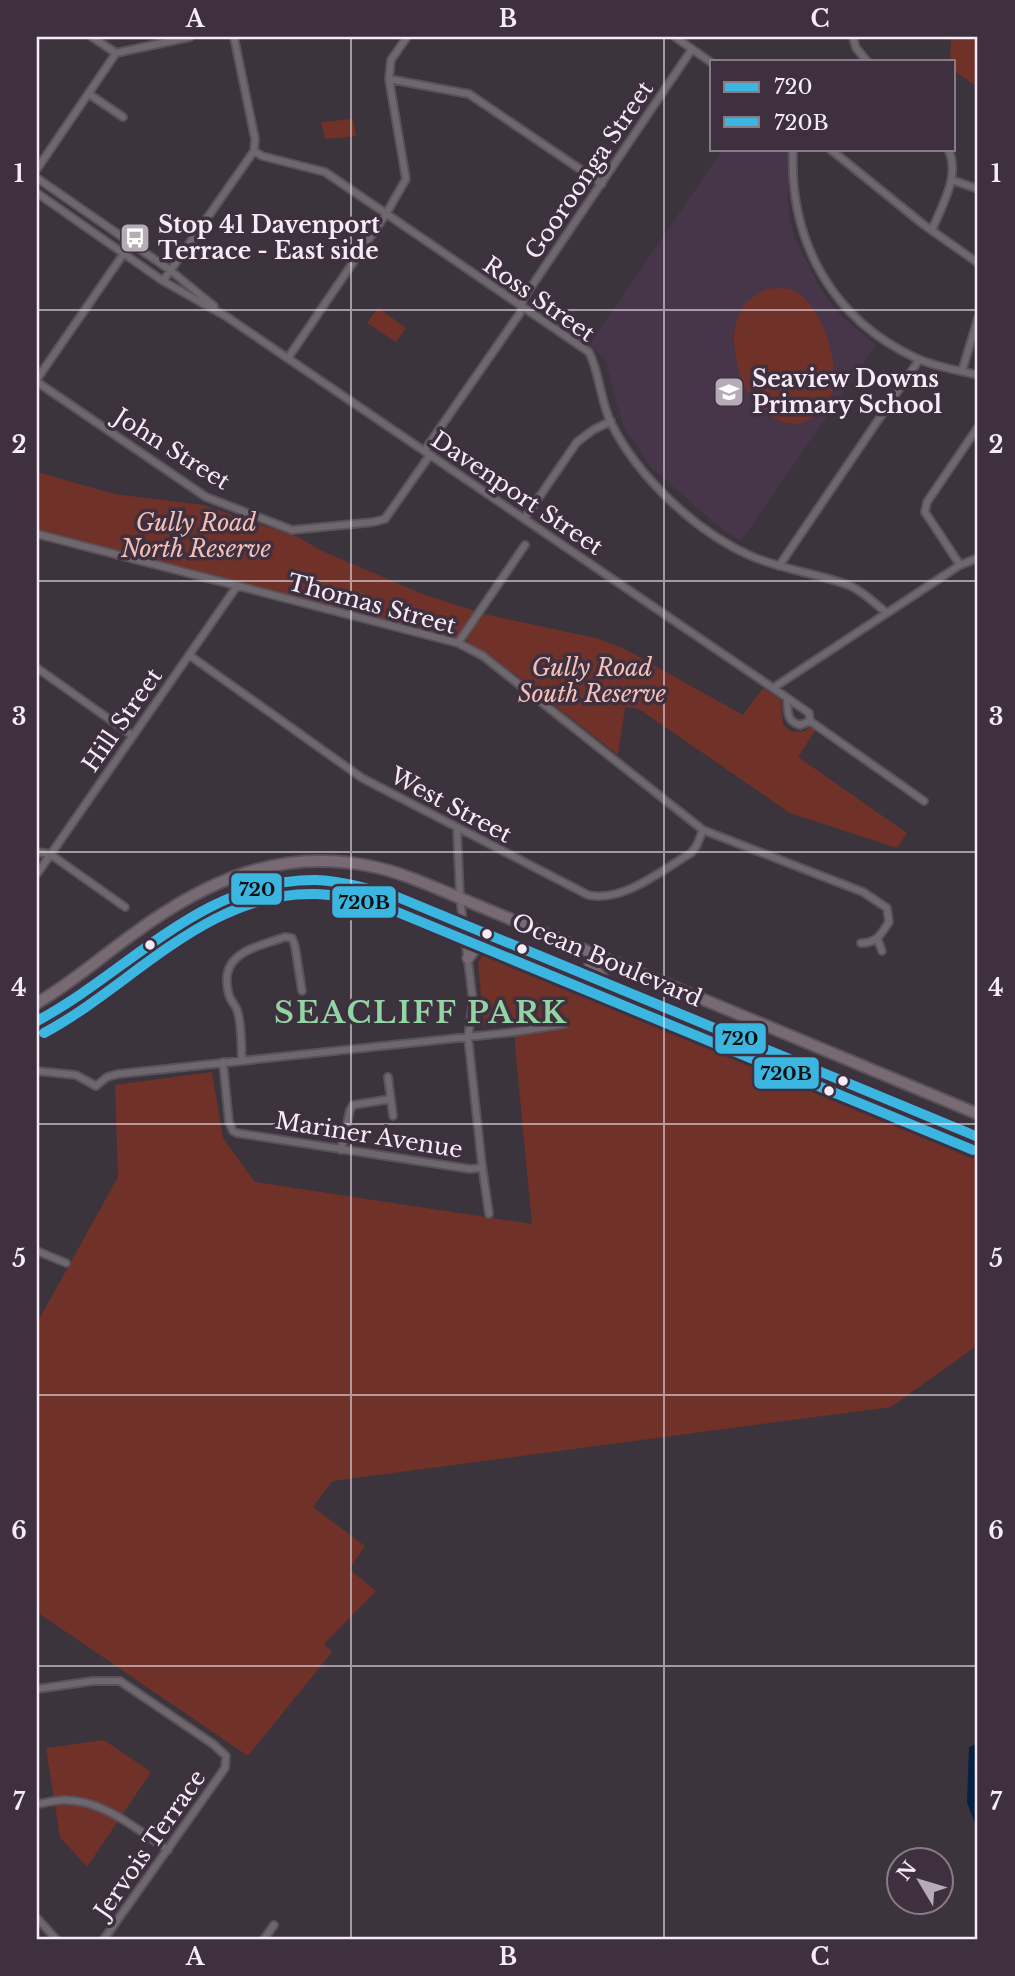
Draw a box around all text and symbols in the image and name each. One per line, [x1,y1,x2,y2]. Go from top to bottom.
text: A [185,5,206,33]
text: B [499,5,517,33]
text: C [811,5,829,33]
legend [710,60,956,150]
text: 720 [774,74,812,100]
street label: Gooroonga Street [519,75,659,264]
text: 720B [774,110,829,136]
text: 1 [14,160,24,188]
text: 1 [991,160,1001,188]
place label: Stop 41 Davenport Terrace - East side [158,211,380,265]
bus stop icon: Stop 41 Davenport Terrace - East side [118,221,152,255]
street label: Ross Street [478,250,600,348]
place label: Seaview Downs Primary School [752,365,942,419]
school or university icon: Seaview Downs Primary School [712,375,746,409]
street label: John Street [107,401,235,496]
street label: Davenport Street [426,425,608,561]
text: 2 [12,431,26,459]
text: 2 [989,431,1003,459]
park label: Gully Road North Reserve [120,509,271,563]
street label: Thomas Street [285,568,459,640]
park label: Gully Road South Reserve [518,654,667,708]
street label: Hill Street [76,663,168,777]
text: 3 [12,703,26,731]
text: 3 [989,703,1003,731]
street label: West Street [385,761,517,849]
line badge: 720 [230,872,283,906]
text: 720 [239,878,275,901]
line badge: 720B [331,885,397,919]
text: 720B [338,891,390,914]
street label: Ocean Boulevard [508,907,706,1013]
unlabelled marker [480,927,494,941]
unlabelled marker [143,938,157,952]
unlabelled marker [515,942,529,956]
text: 4 [11,974,27,1002]
text: 4 [988,974,1004,1002]
district label: SEACLIFF PARK [274,994,568,1031]
line badge: 720 [714,1022,767,1055]
text: 720 [722,1027,758,1050]
line badge: 720B [753,1056,820,1090]
text: 720B [760,1062,812,1085]
unlabelled marker [836,1074,850,1088]
unlabelled marker [822,1084,836,1098]
street label: Mariner Avenue [273,1106,465,1164]
text: 5 [12,1245,26,1273]
text: 5 [989,1245,1003,1273]
text: 6 [11,1517,27,1545]
text: 6 [988,1517,1004,1545]
street label: Jervois Terrace [87,1764,212,1926]
text: 7 [13,1788,26,1816]
text: 7 [990,1788,1003,1816]
north arrow [886,1846,956,1916]
text: N [892,1857,922,1885]
text: A [185,1943,206,1971]
text: B [499,1943,517,1971]
text: C [811,1943,829,1971]

